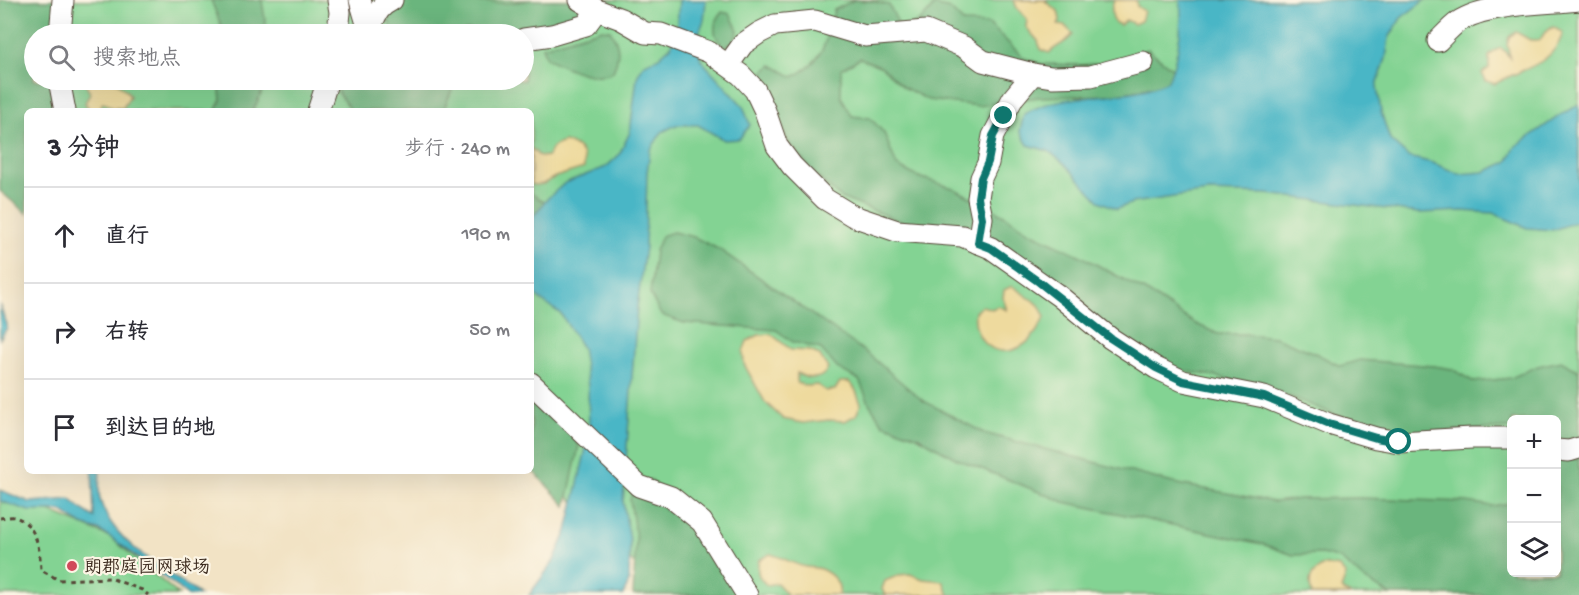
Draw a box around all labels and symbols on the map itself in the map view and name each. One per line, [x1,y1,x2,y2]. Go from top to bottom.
route end [990,102,1016,128]
route start [1385,428,1411,454]
place label: 朗郡庭园网球场 [84,557,210,579]
marker: 朗郡庭园网球场 [65,559,79,573]

